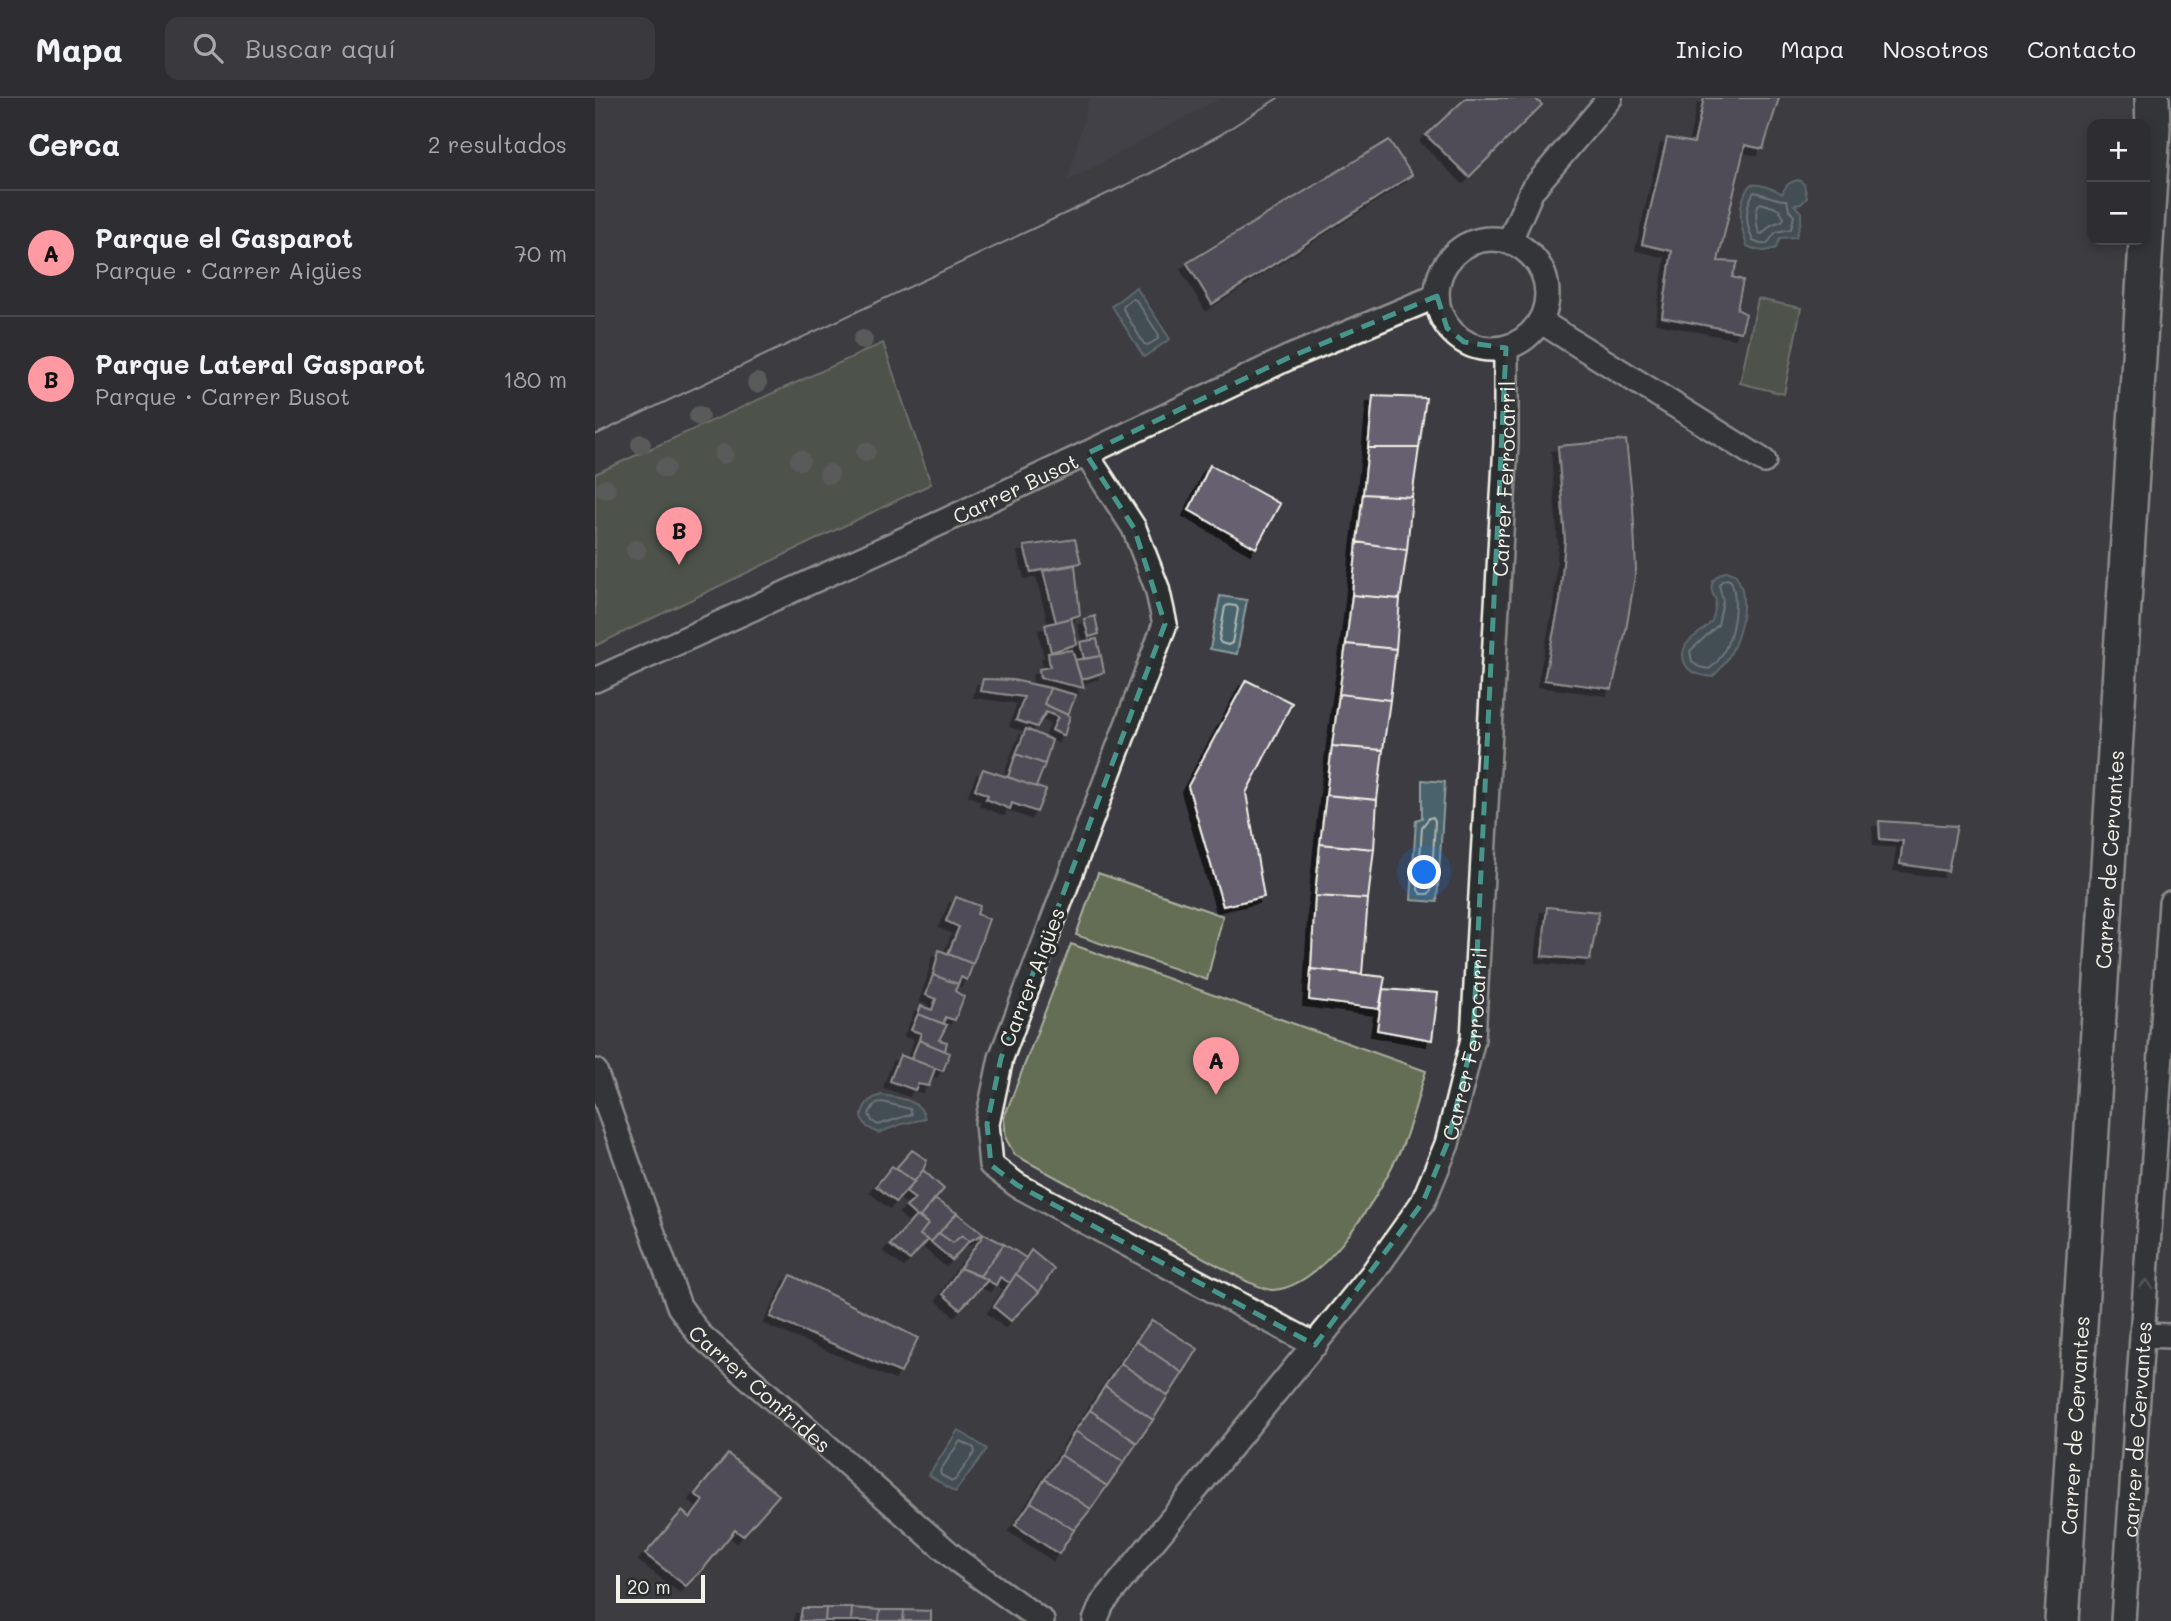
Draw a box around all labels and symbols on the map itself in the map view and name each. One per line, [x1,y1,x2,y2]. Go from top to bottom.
street label: Carrer Ferrocarril [1485,381,1520,577]
street label: Carrer Busot [948,446,1082,529]
pin: B [656,507,702,565]
street label: Carrer de Cervantes [2088,749,2129,970]
your location [1407,855,1441,889]
street label: Carrer Aigües [992,903,1070,1051]
street label: Carrer Ferrocarril [1435,946,1492,1143]
pin: A [1193,1037,1239,1095]
one-way arrow [2138,1278,2153,1289]
street label: Carrer de Cervantes [2054,1315,2094,1536]
street label: Carrer Confrides [683,1320,837,1458]
street label: carrer de Cervantes [2115,1320,2157,1538]
scale bar [616,1572,705,1604]

